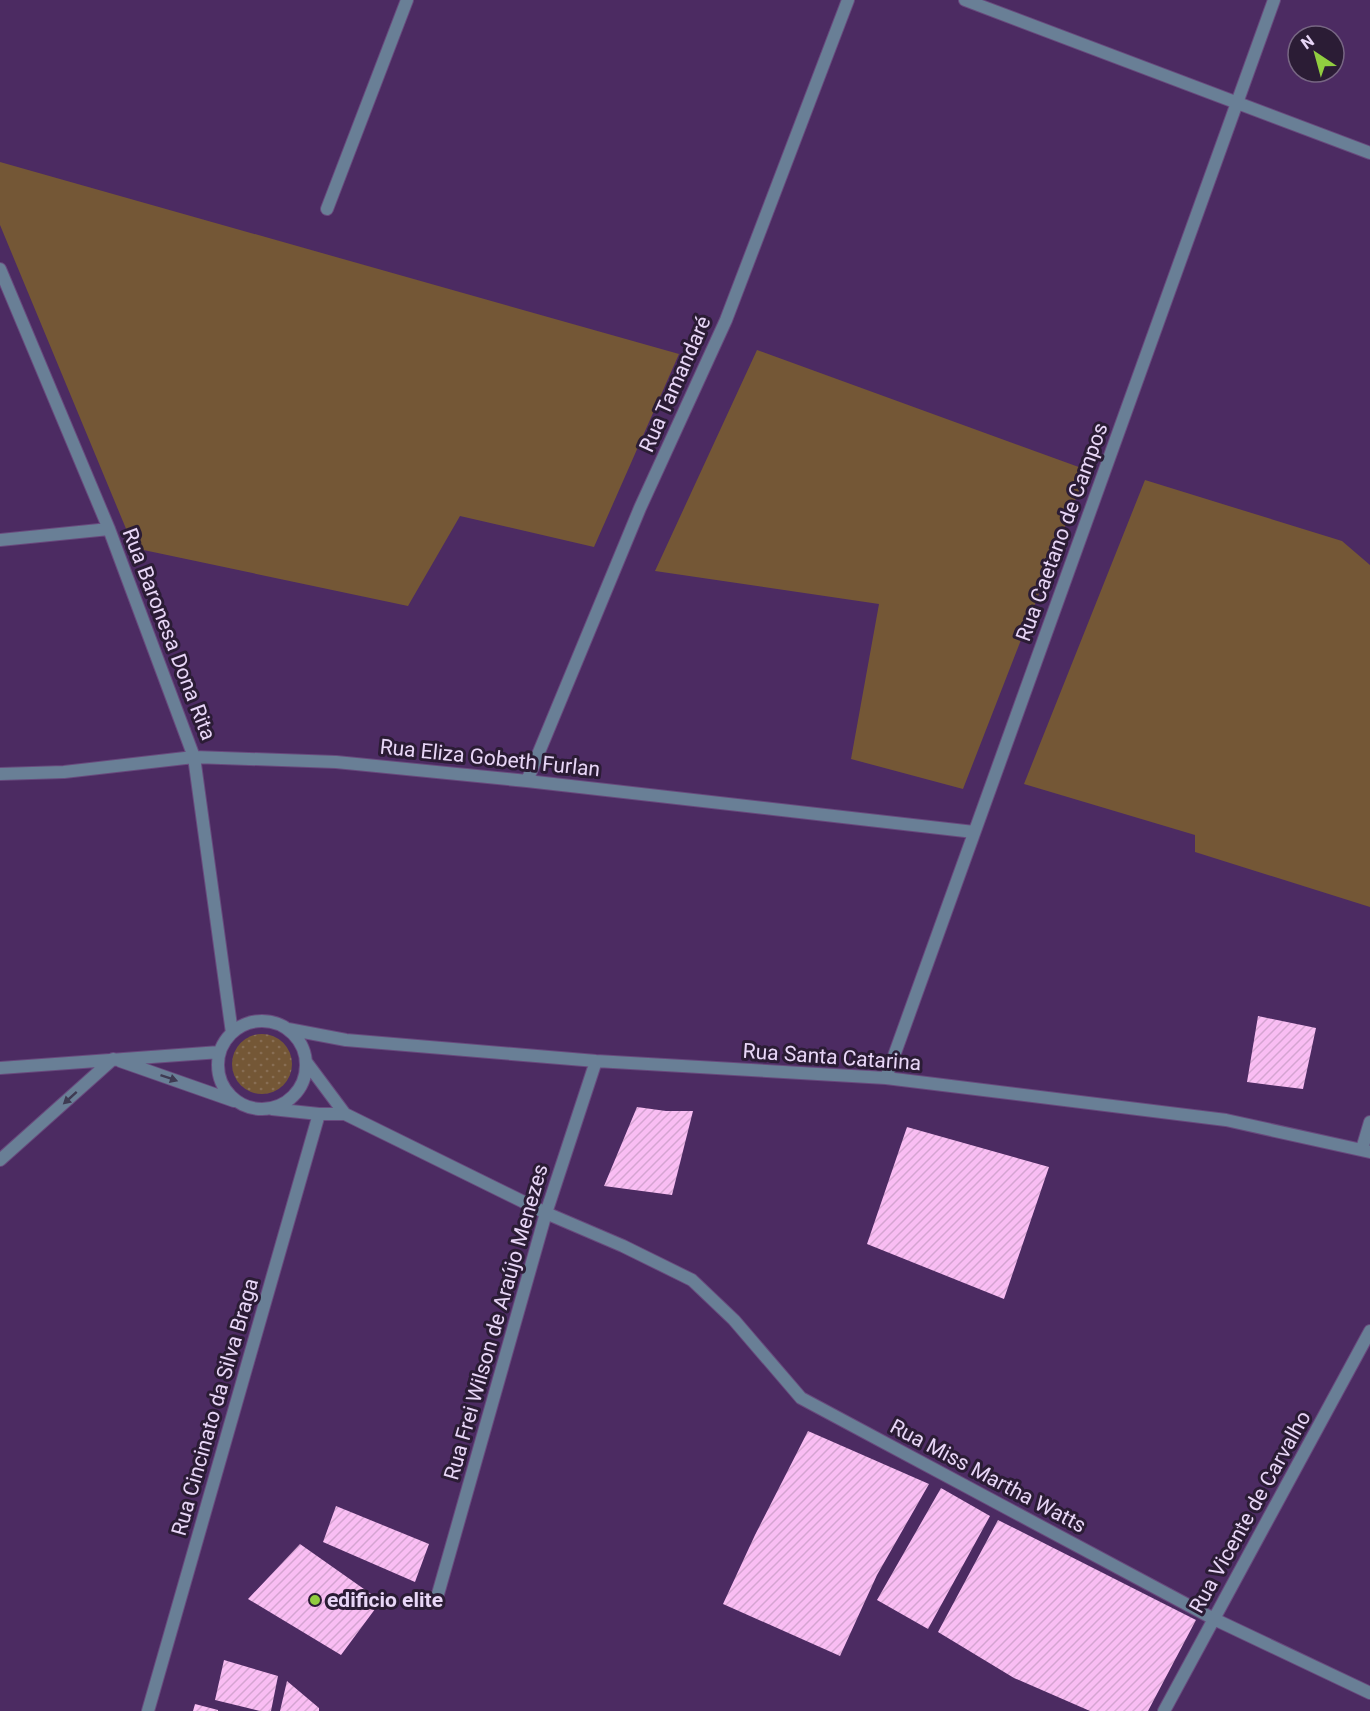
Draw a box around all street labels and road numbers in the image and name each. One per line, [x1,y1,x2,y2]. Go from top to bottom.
street label: Rua Tamandaré [634,312,716,456]
street label: Rua Caetano de Campos [1011,419,1113,645]
street label: Rua Baronesa Dona Rita [117,525,221,743]
street label: Rua Eliza Gobeth Furlan [379,734,601,782]
street label: Rua Santa Catarina [742,1039,922,1075]
street label: Rua Frei Wilson de Araújo Menezes [439,1161,553,1483]
street label: Rua Cincinato da Silva Braga [167,1275,263,1539]
street label: Rua Vicente de Carvalho [1184,1407,1316,1617]
street label: Rua Miss Martha Watts [886,1414,1090,1538]

